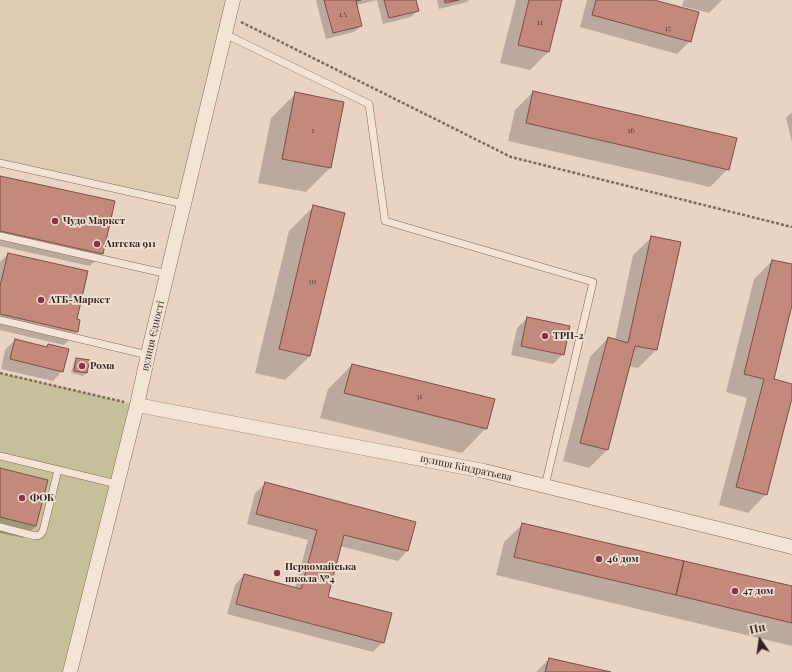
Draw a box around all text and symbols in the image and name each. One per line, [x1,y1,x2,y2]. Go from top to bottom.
house number: 1А [339,9,347,19]
house number: 11 [537,17,543,27]
house number: 15 [665,23,671,33]
house number: 1 [312,125,314,135]
house number: 16 [627,125,635,135]
place label: Чудо Маркет [63,215,125,227]
marker: Чудо Маркет [50,216,60,226]
place label: Аптека 911 [105,238,156,250]
marker: Аптека 911 [92,239,102,249]
house number: 30 [308,276,316,286]
place label: АТБ-Маркет [49,294,110,306]
marker: АТБ-Маркет [36,295,46,305]
street label: вулиця Єдності [139,299,167,373]
place label: ТРП-2 [553,330,584,342]
marker: ТРП-2 [540,331,550,341]
place label: Рома [90,360,115,372]
marker: Рома [77,361,87,371]
house number: 31 [416,391,422,401]
street label: вулиця Кіндратьєва [419,452,513,484]
place label: ФОК [30,492,54,504]
marker: ФОК [17,493,27,503]
place label: 46 дом [607,553,639,565]
marker: 46 дом [594,554,604,564]
place label: Первомайська школа №4 [285,561,356,584]
marker: Первомайська школа №4 [272,568,282,578]
place label: 47 дом [743,585,774,597]
marker: 47 дом [730,586,740,596]
text: Пн [748,619,767,637]
north arrow [740,620,780,660]

